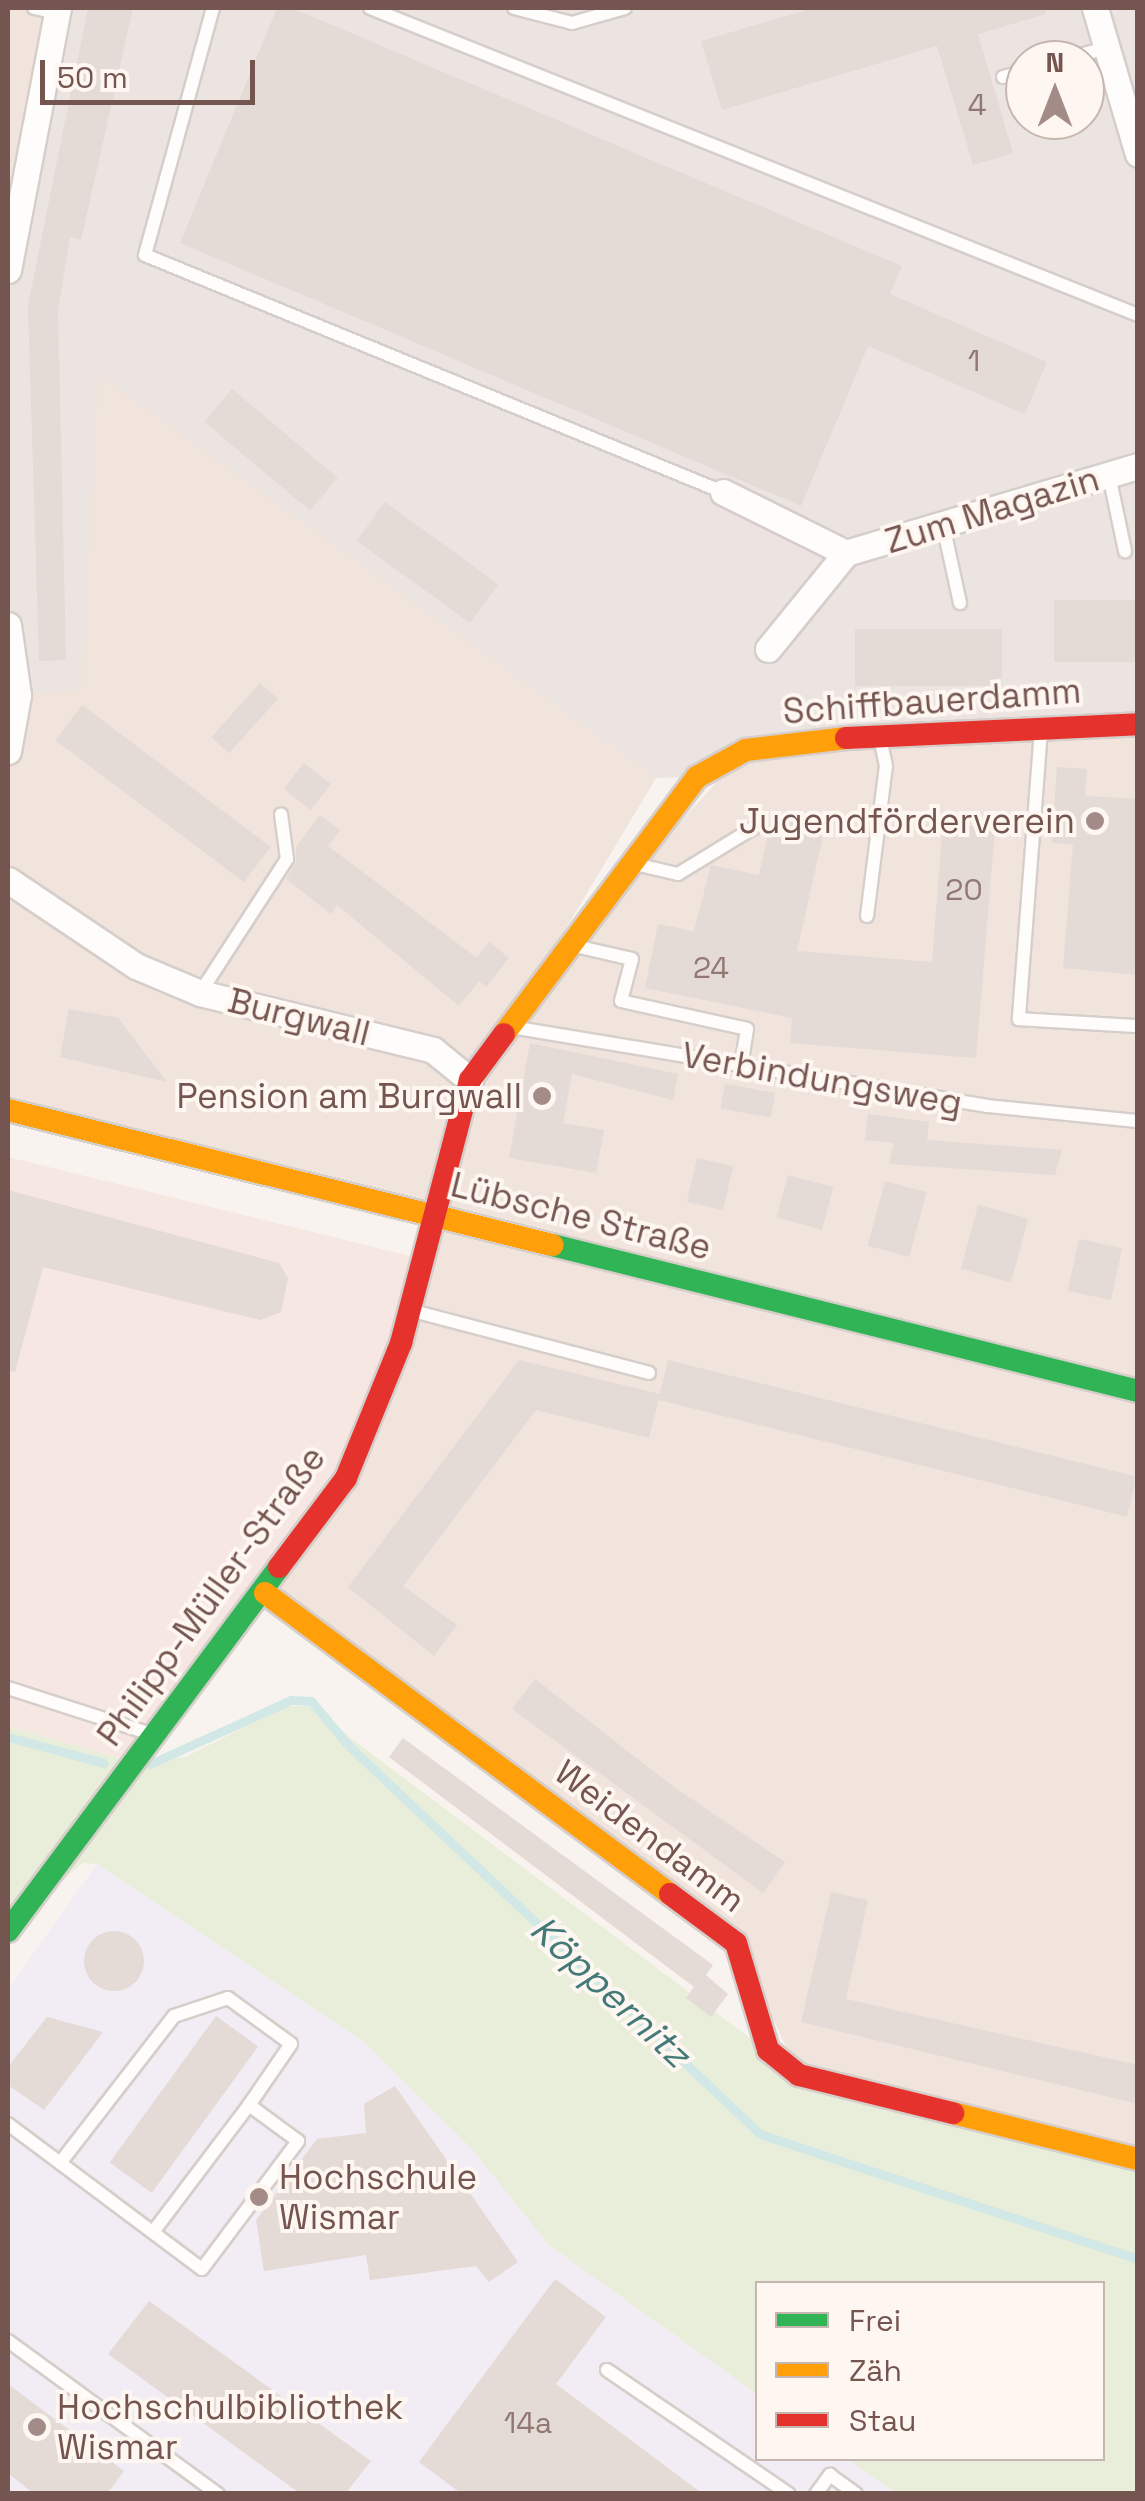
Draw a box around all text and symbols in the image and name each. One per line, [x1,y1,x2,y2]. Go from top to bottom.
scale bar [45,40,260,102]
north arrow [1005,40,1105,140]
text: N [1046,44,1064,80]
text: 50 m [57,58,128,97]
house number: 4 [968,87,986,123]
house number: 1 [968,343,980,379]
street label: Zum Magazin [880,458,1104,562]
street label: Schiffbauerdamm [781,670,1083,732]
place label: Jugendförderverein [739,800,1075,842]
marker: Jugendförderverein [1084,810,1106,832]
house number: 20 [945,872,983,908]
house number: 24 [693,950,729,986]
street label: Burgwall [224,979,374,1055]
street label: Verbindungsweg [679,1034,965,1124]
place label: Pension am Burgwall [176,1075,522,1117]
marker: Pension am Burgwall [531,1085,553,1107]
street label: Lübsche Straße [447,1163,715,1269]
street label: Philipp-Müller-Straße [88,1438,334,1754]
street label: Weidendamm [547,1751,753,1921]
water label: Köppernitz [521,1907,699,2077]
place label: Hochschule Wismar [279,2156,477,2238]
marker: Hochschule Wismar [248,2186,270,2208]
legend [755,2281,1105,2461]
text: Frei [849,2301,901,2340]
text: Zäh [849,2351,902,2390]
place label: Hochschulbibliothek Wismar [57,2386,403,2468]
text: Stau [849,2401,916,2440]
house number: 14a [504,2405,552,2441]
marker: Hochschulbibliothek Wismar [26,2416,48,2438]

